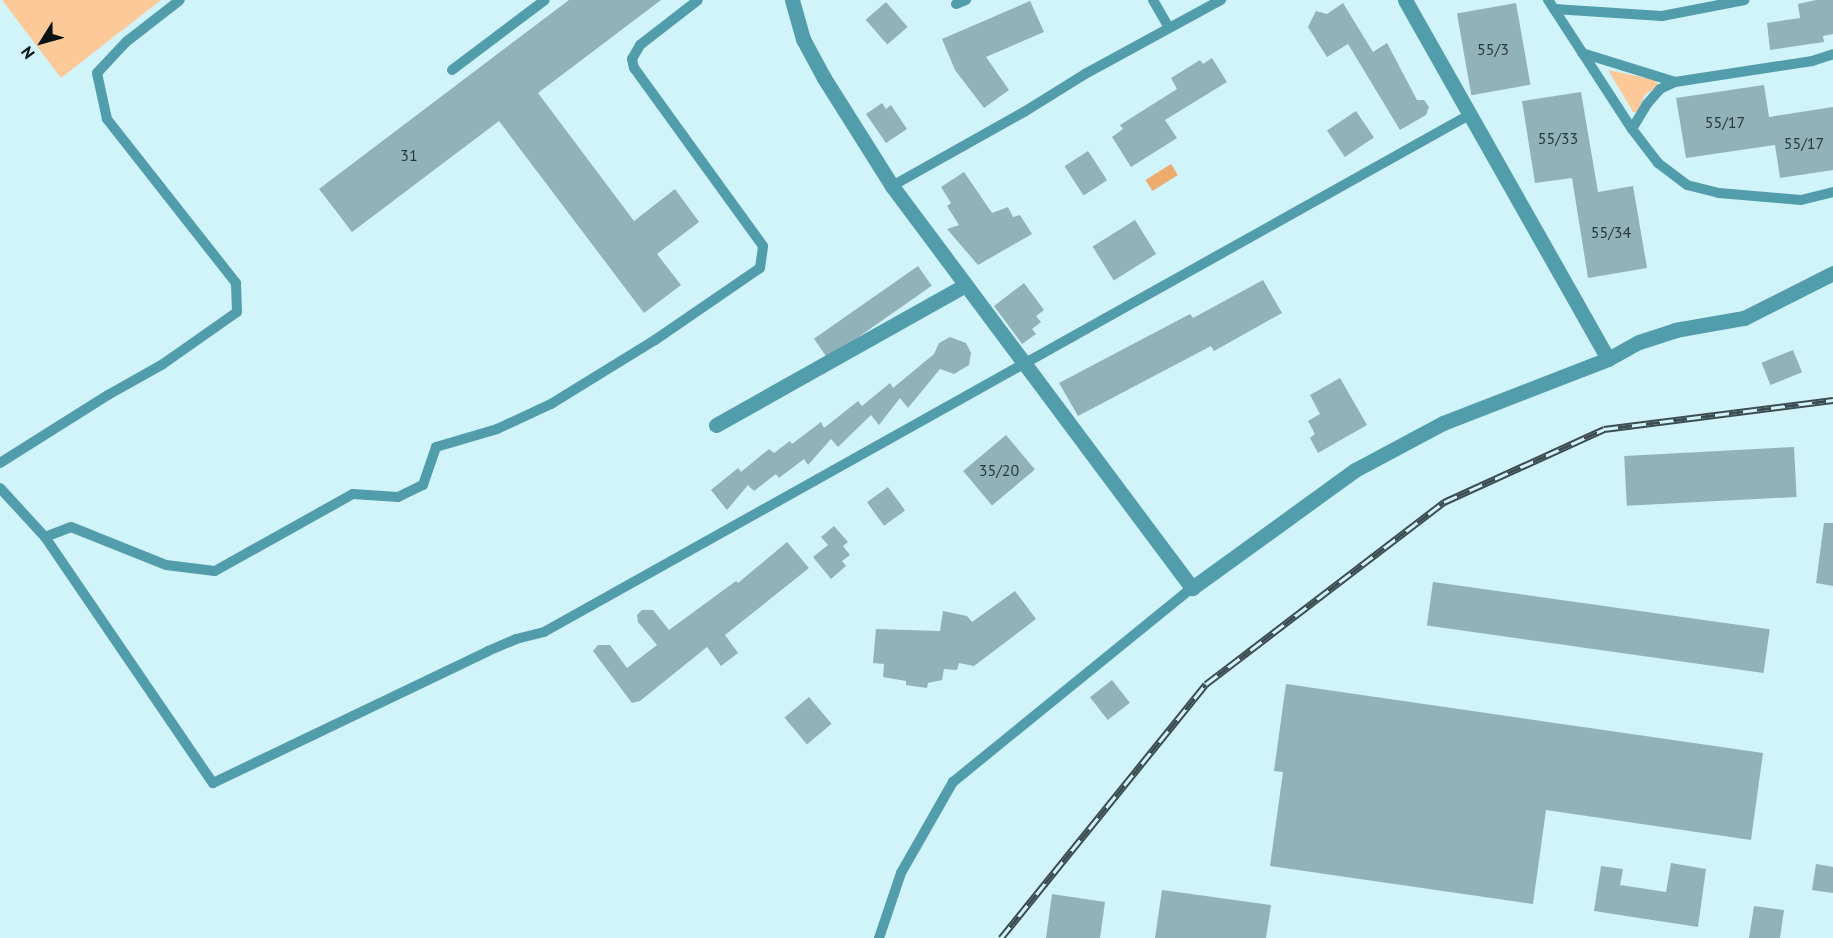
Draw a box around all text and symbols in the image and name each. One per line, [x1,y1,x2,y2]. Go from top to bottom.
north arrow [12,12,72,72]
house number: 55/3 [1477,39,1509,59]
text: N [16,43,39,63]
house number: 55/17 [1705,112,1745,132]
house number: 55/33 [1538,128,1578,148]
house number: 55/17 [1784,133,1824,153]
house number: 31 [400,145,418,165]
house number: 55/34 [1591,222,1631,242]
house number: 35/20 [979,460,1019,480]

